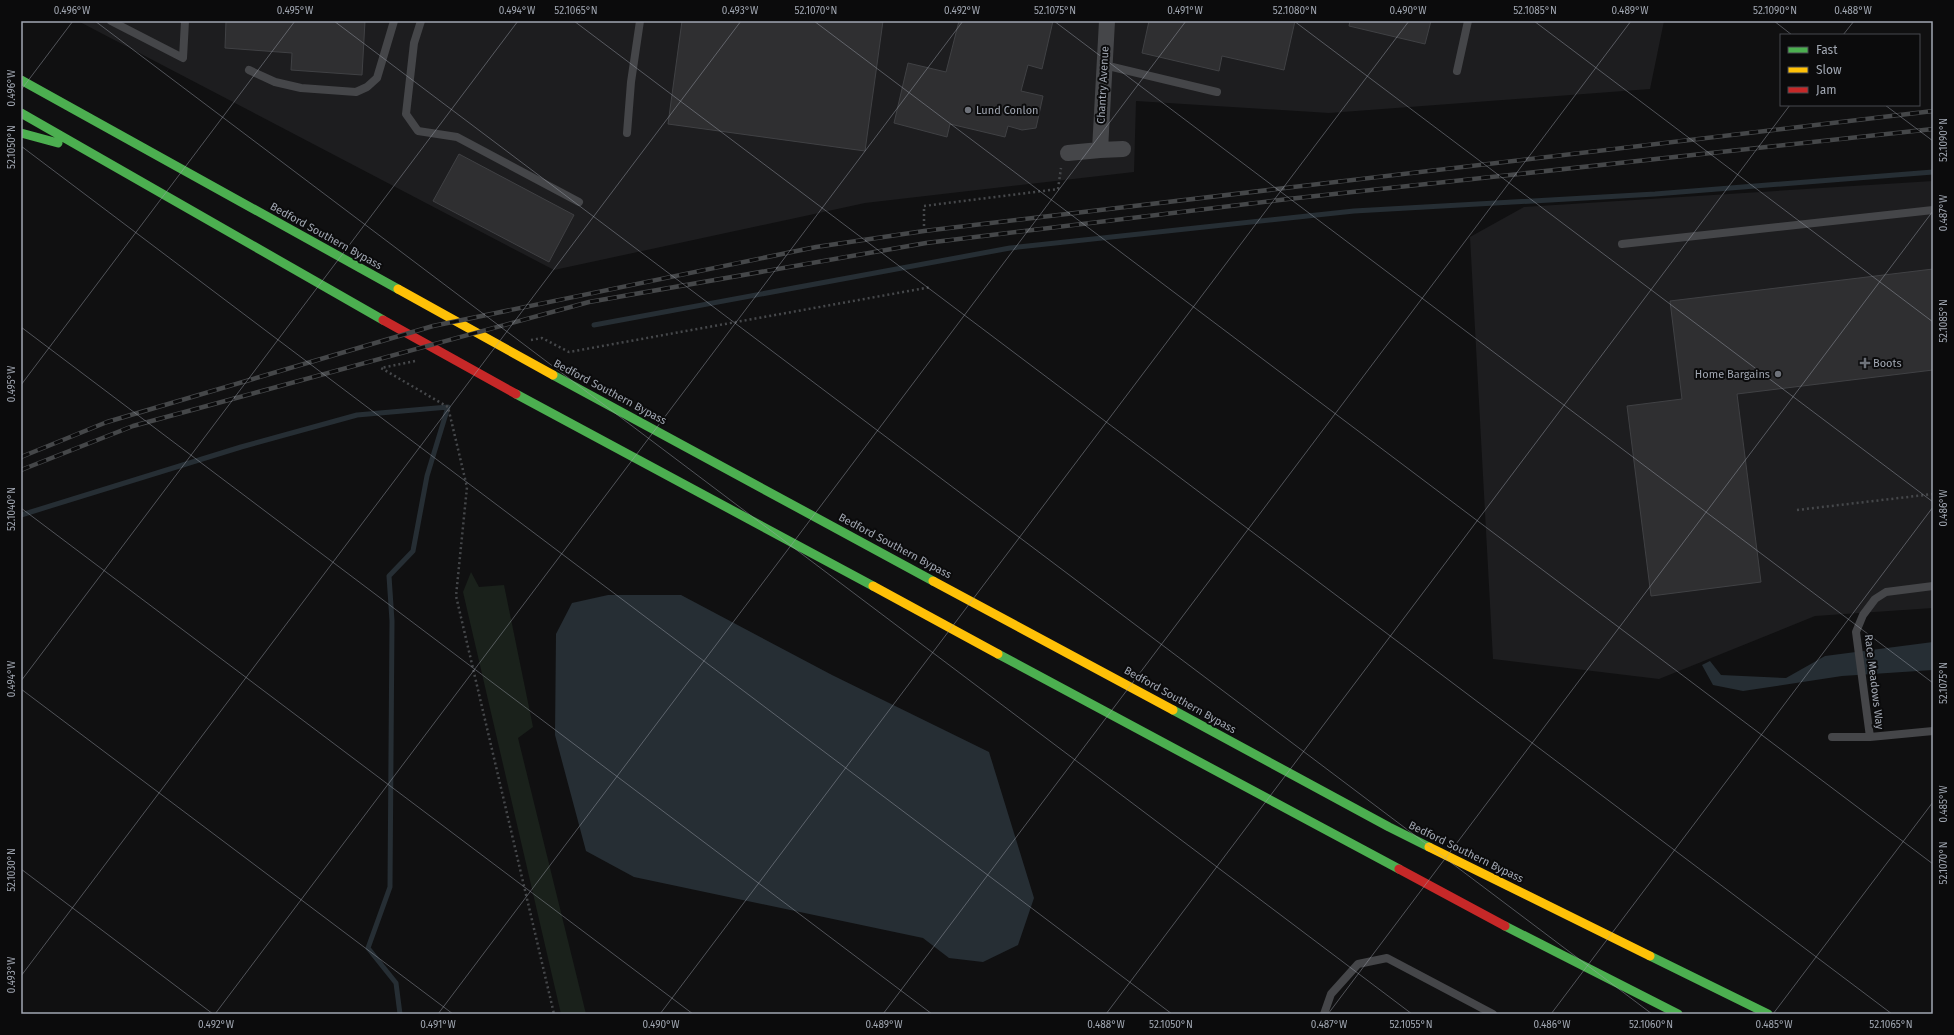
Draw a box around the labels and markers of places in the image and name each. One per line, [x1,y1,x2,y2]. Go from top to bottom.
place label: Lund Conlon [976,104,1039,117]
marker: Lund Conlon [963,105,973,115]
place label: Boots [1873,357,1902,370]
marker: Boots [1860,358,1870,368]
place label: Home Bargains [1695,368,1770,381]
marker: Home Bargains [1773,369,1783,379]

